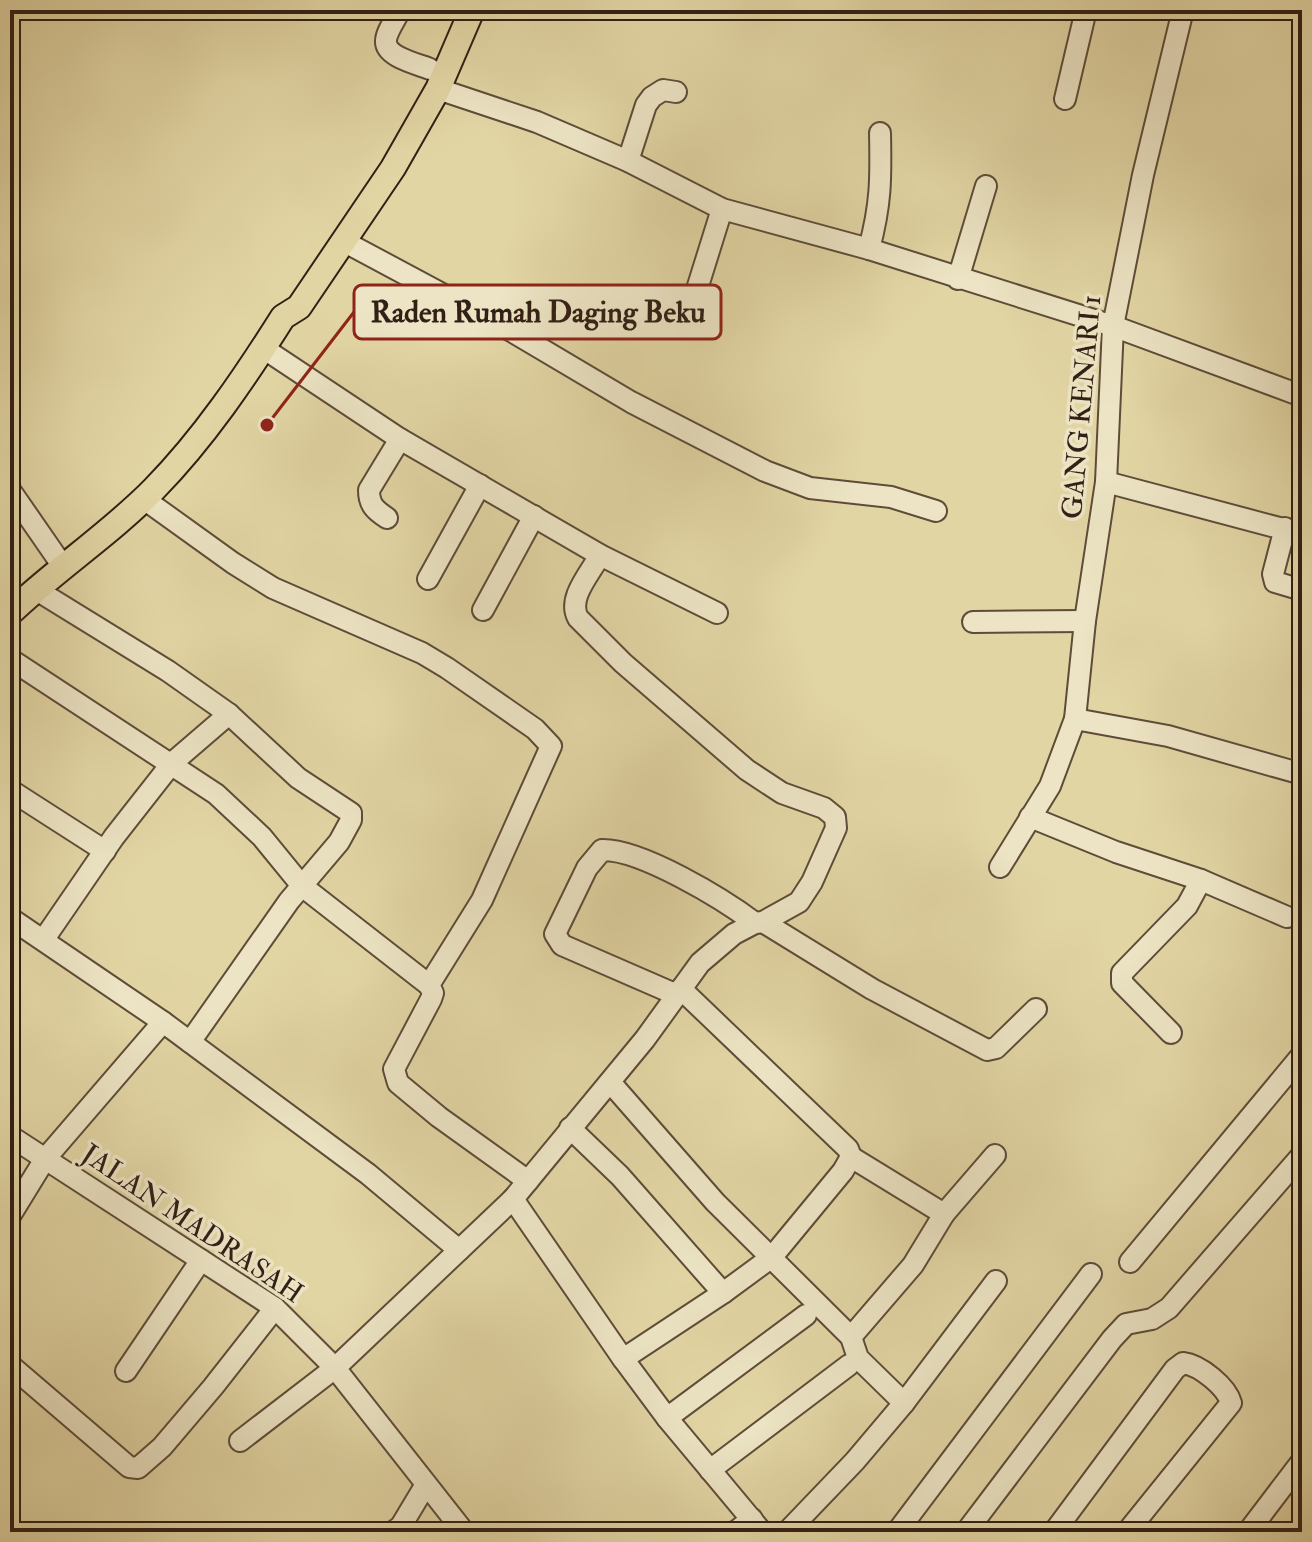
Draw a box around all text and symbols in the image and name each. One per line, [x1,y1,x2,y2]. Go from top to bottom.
callout: Raden Rumah Daging Beku [354,285,721,339]
text: Raden Rumah Daging Beku [370,294,706,331]
street label: GANG KENARI 1 [1055,294,1109,520]
street label: JALAN MADRASAH [74,1136,310,1311]

